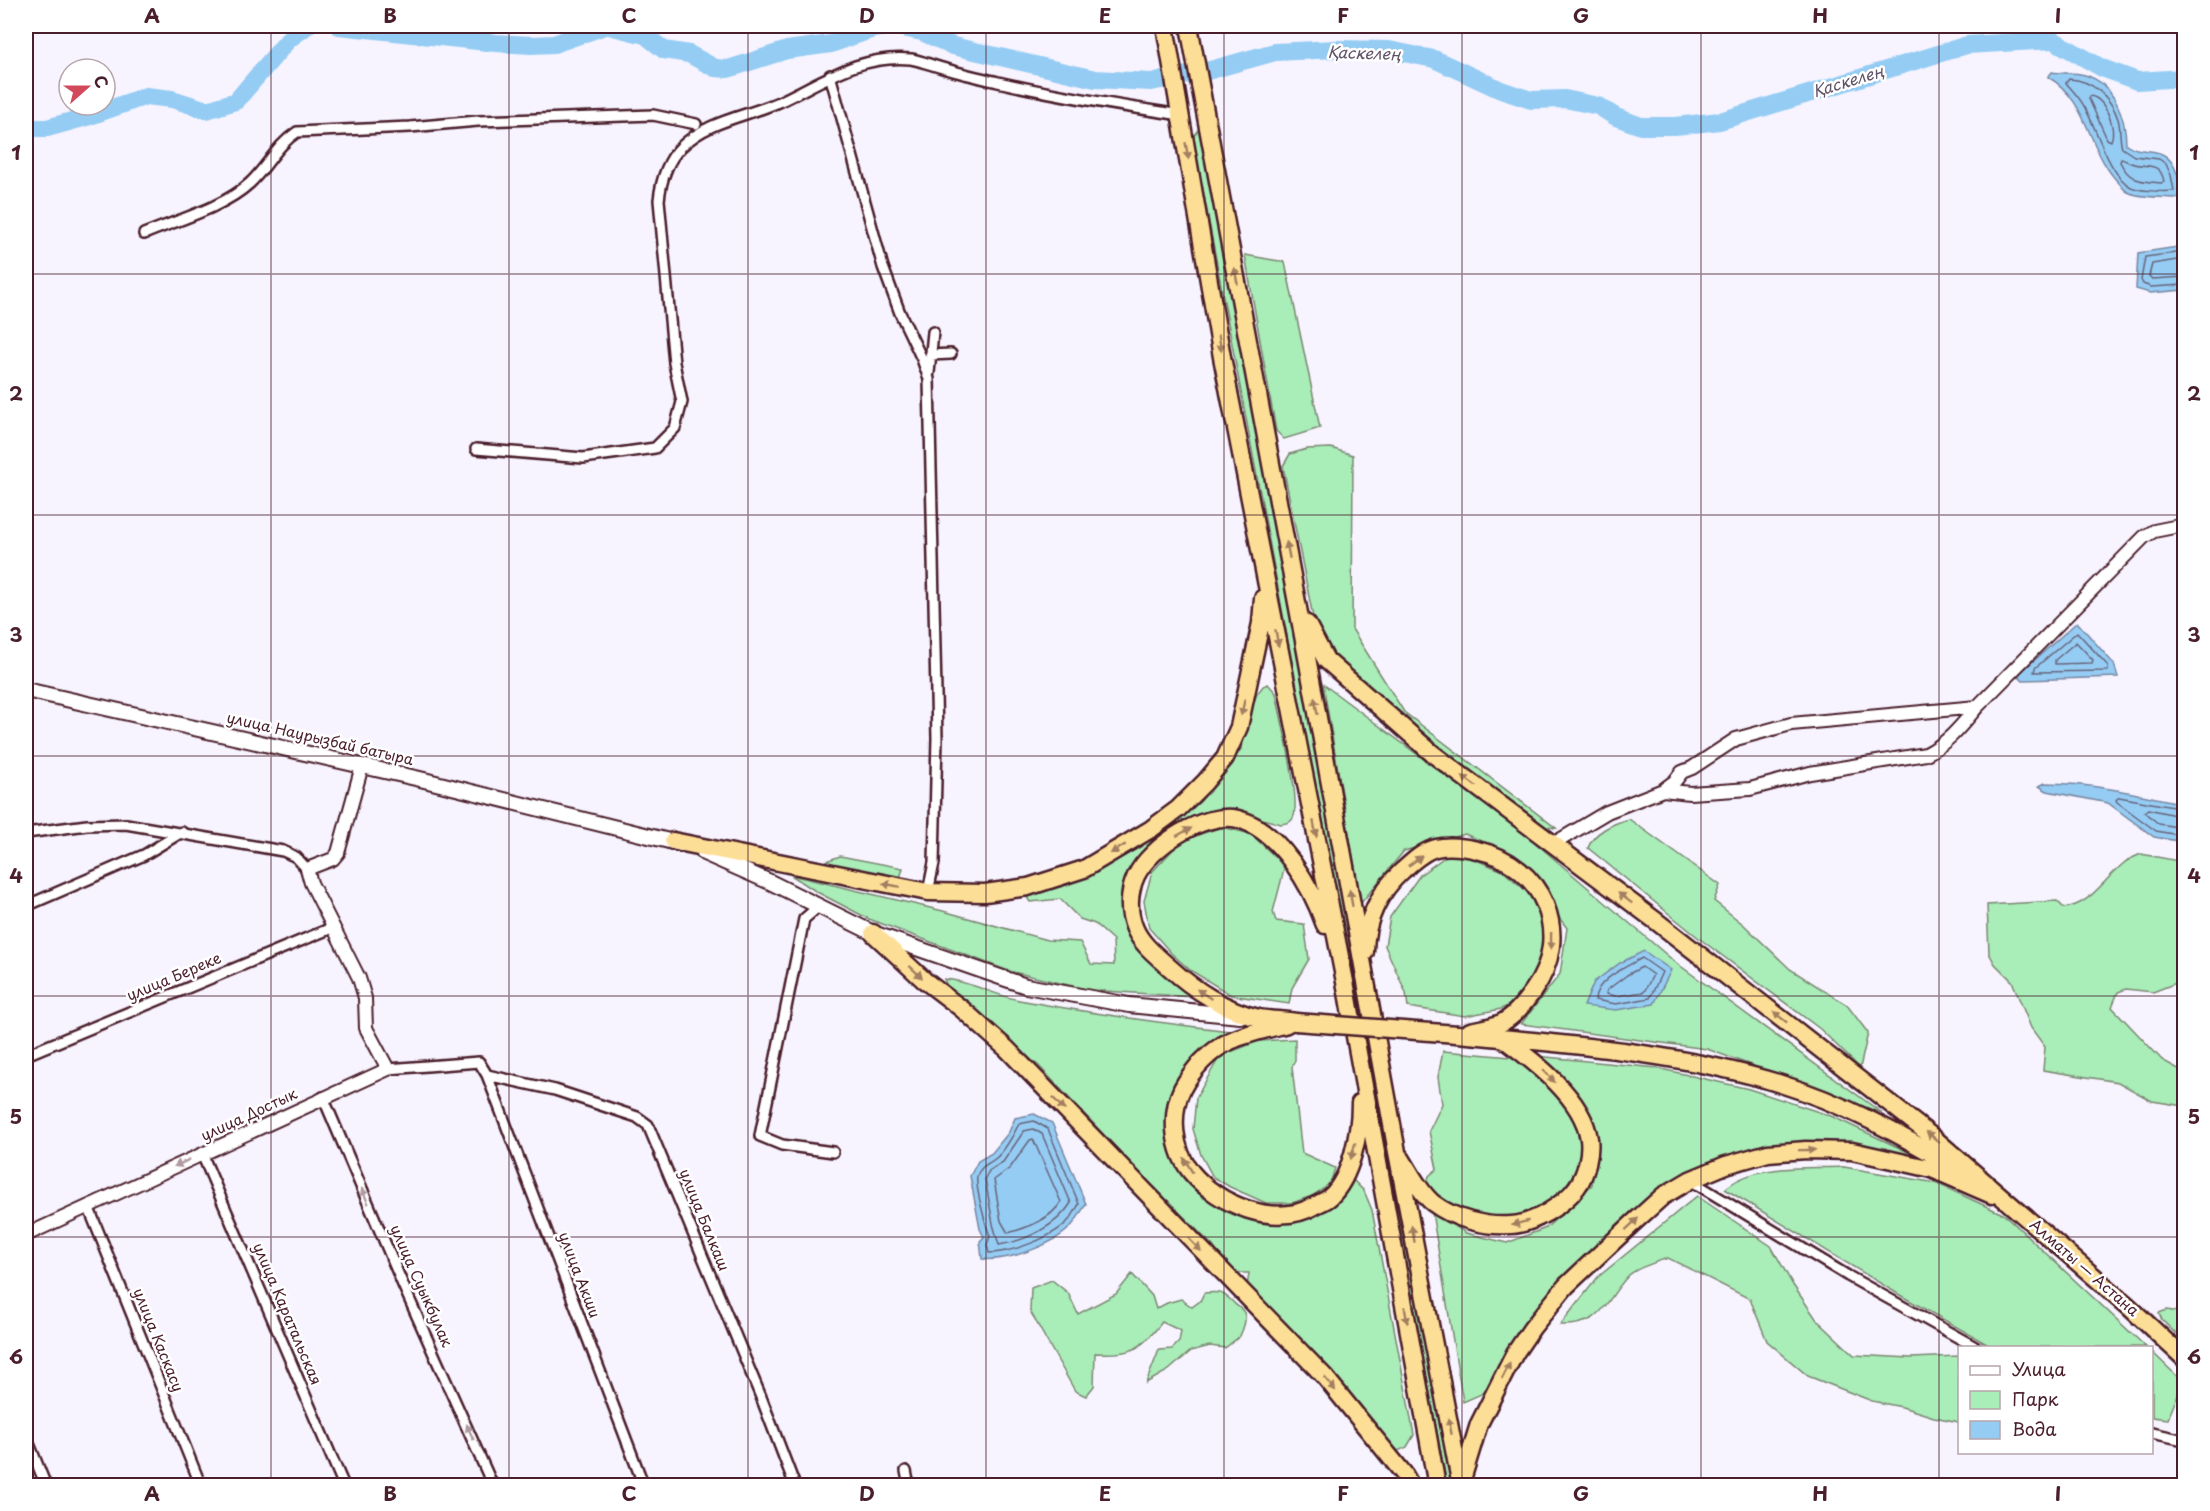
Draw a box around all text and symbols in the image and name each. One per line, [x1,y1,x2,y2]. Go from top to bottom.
text: A [144,0,160,30]
text: B [383,0,397,30]
text: C [621,0,637,30]
text: D [859,0,875,30]
text: E [1099,0,1111,30]
text: F [1337,0,1349,30]
text: G [1573,0,1589,30]
text: H [1812,0,1828,30]
text: I [2055,0,2061,30]
water label: Қаскелең [1327,39,1402,65]
north arrow [57,57,117,117]
water label: Қаскелең [1809,57,1887,102]
text: С [89,71,115,91]
text: 1 [11,137,21,167]
text: 1 [2189,137,2199,167]
one-way arrow [1183,142,1192,161]
one-way arrow [1231,266,1240,285]
one-way arrow [1215,334,1224,353]
text: 2 [9,378,23,408]
text: 2 [2187,378,2201,408]
one-way arrow [1283,541,1292,560]
text: 3 [9,619,23,649]
text: 3 [2187,619,2201,649]
one-way arrow [1273,629,1282,648]
one-way arrow [1311,697,1320,716]
one-way arrow [1238,698,1247,717]
street label: улица Наурызбай батыра [225,705,417,770]
one-way arrow [1462,775,1477,787]
one-way arrow [1310,820,1320,839]
one-way arrow [1175,827,1192,837]
one-way arrow [1110,843,1126,854]
one-way arrow [1406,855,1422,867]
text: 4 [9,860,23,890]
text: 4 [2187,860,2201,890]
one-way arrow [881,880,900,889]
one-way arrow [1346,889,1355,908]
one-way arrow [1618,892,1634,904]
one-way arrow [1546,931,1556,950]
street label: улица Береке [122,945,224,1006]
one-way arrow [909,965,923,979]
one-way arrow [1196,989,1212,1000]
one-way arrow [1772,1012,1787,1024]
one-way arrow [1541,1069,1555,1083]
street label: улица Достык [196,1081,301,1146]
one-way arrow [1052,1096,1066,1110]
text: 5 [10,1101,22,1131]
text: 5 [2188,1101,2200,1131]
one-way arrow [1926,1131,1941,1144]
one-way arrow [1348,1142,1357,1160]
one-way arrow [1798,1145,1817,1155]
one-way arrow [1182,1157,1193,1173]
one-way arrow [172,1158,190,1168]
street label: улица Балкаш [674,1165,736,1274]
one-way arrow [360,1187,369,1205]
street label: Алматы — Астана [2025,1213,2145,1321]
one-way arrow [1511,1218,1529,1228]
one-way arrow [1624,1218,1639,1231]
street label: улица Суыкбулак [385,1221,460,1350]
one-way arrow [1408,1225,1417,1244]
street label: улица Акши [553,1228,607,1321]
one-way arrow [1187,1237,1201,1251]
street label: улица Каратальская [248,1239,329,1388]
street label: улица Каскасу [128,1284,191,1395]
one-way arrow [1401,1306,1410,1325]
text: 6 [9,1341,23,1371]
text: 6 [2187,1341,2201,1371]
legend [1958,1346,2153,1454]
text: Улица [2012,1355,2066,1382]
one-way arrow [1501,1362,1511,1379]
one-way arrow [1324,1376,1337,1392]
text: Парк [2012,1385,2059,1412]
text: Вода [2012,1415,2057,1442]
one-way arrow [1445,1416,1454,1435]
one-way arrow [465,1423,474,1440]
text: A [144,1478,160,1508]
text: B [383,1478,397,1508]
text: C [621,1478,637,1508]
text: D [859,1478,875,1508]
text: E [1099,1478,1111,1508]
text: F [1337,1478,1349,1508]
text: G [1573,1478,1589,1508]
text: H [1812,1478,1828,1508]
text: I [2055,1478,2061,1508]

